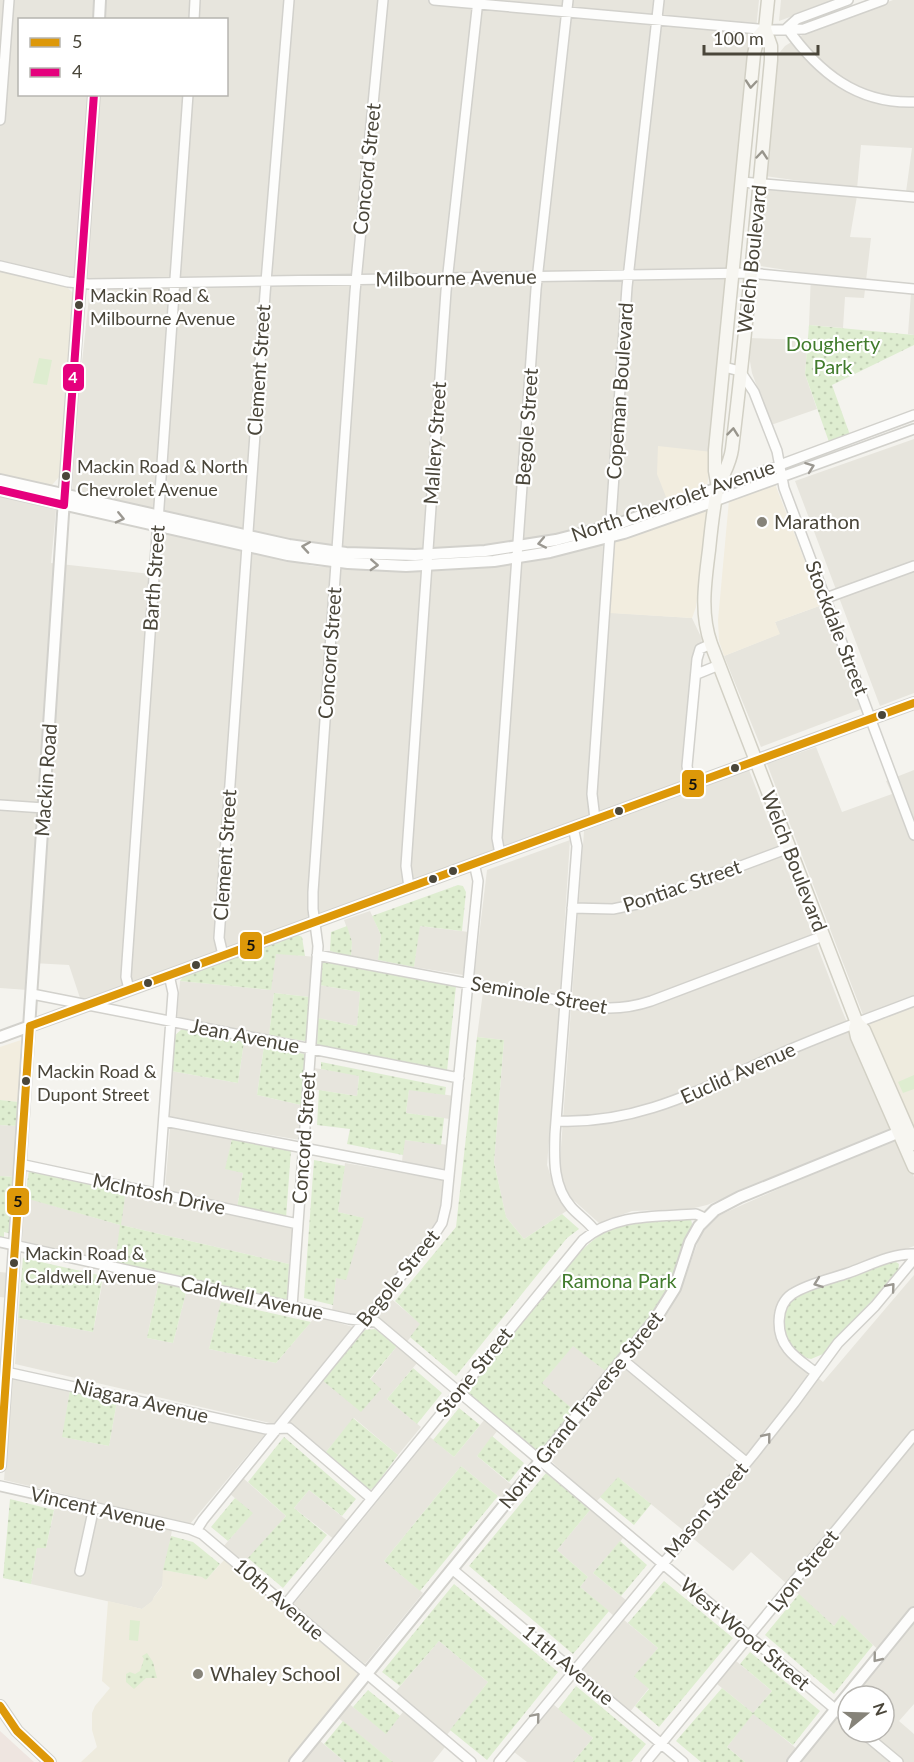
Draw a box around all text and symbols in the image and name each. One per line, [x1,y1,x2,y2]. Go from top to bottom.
legend [18,18,228,96]
scale bar [704,18,818,56]
text: 100 m [713,27,764,49]
text: 5 [72,30,82,52]
text: 4 [72,60,82,82]
one-way arrow [745,80,758,89]
street label: Concord Street [347,102,385,236]
one-way arrow [755,150,768,159]
street label: Welch Boulevard [731,183,771,334]
street label: Milbourne Avenue [375,264,537,290]
place label: Mackin Road & Milbourne Avenue [90,284,235,329]
marker: Mackin Road & Milbourne Avenue [73,299,85,311]
street label: Copeman Boulevard [601,302,637,480]
street label: Clement Street [241,303,275,436]
park label: Dougherty Park [786,331,881,378]
line badge: 4 [62,363,85,392]
text: 4 [68,367,78,386]
street label: Begole Street [510,367,542,487]
street label: Mallery Street [418,381,450,505]
one-way arrow [727,428,739,437]
street label: North Chevrolet Avenue [568,454,778,546]
place label: Mackin Road & North Chevrolet Avenue [77,455,248,500]
one-way arrow [804,462,815,474]
marker: Mackin Road & North Chevrolet Avenue [60,470,72,482]
place label: Marathon [774,509,860,533]
one-way arrow [115,511,125,524]
marker: Marathon [755,515,769,529]
street label: Barth Street [137,524,169,632]
one-way arrow [537,536,547,549]
one-way arrow [302,542,311,554]
street label: Stockdale Street [801,557,875,698]
one-way arrow [369,558,378,571]
street label: Concord Street [312,586,346,720]
unlabelled marker [876,709,888,721]
street label: Mackin Road [29,723,61,837]
unlabelled marker [729,762,741,774]
line badge: 5 [681,769,705,798]
text: 5 [688,774,698,793]
street label: Welch Boulevard [757,787,833,935]
street label: Clement Street [207,788,241,921]
unlabelled marker [613,805,625,817]
street label: Pontiac Street [619,854,744,916]
unlabelled marker [447,865,459,877]
unlabelled marker [427,873,439,885]
line badge: 5 [239,931,263,960]
text: 5 [246,935,256,954]
unlabelled marker [190,959,202,971]
street label: Seminole Street [469,970,609,1018]
unlabelled marker [142,977,154,989]
street label: Jean Avenue [189,1013,302,1057]
street label: Euclid Avenue [676,1036,799,1108]
place label: Mackin Road & Dupont Street [37,1060,157,1105]
street label: Concord Street [286,1071,320,1205]
marker: Mackin Road & Dupont Street [20,1075,32,1087]
street label: McIntosh Drive [91,1167,228,1219]
line badge: 5 [6,1187,30,1216]
text: 5 [13,1191,23,1210]
street label: Begole Street [351,1224,444,1331]
place label: Mackin Road & Caldwell Avenue [25,1242,156,1287]
marker: Mackin Road & Caldwell Avenue [8,1257,20,1269]
park label: Ramona Park [561,1268,678,1292]
street label: Caldwell Avenue [179,1270,326,1324]
one-way arrow [814,1276,824,1289]
one-way arrow [884,1283,895,1294]
street label: North Grand Traverse Street [493,1306,667,1513]
street label: Stone Street [430,1322,517,1421]
street label: Niagara Avenue [71,1373,211,1427]
one-way arrow [759,1433,770,1444]
street label: Mason Street [658,1457,752,1562]
street label: Vincent Avenue [28,1481,168,1535]
street label: Lyon Street [762,1524,843,1616]
street label: 10th Avenue [229,1552,330,1644]
street label: West Wood Street [676,1572,815,1695]
street label: 11th Avenue [518,1619,619,1709]
one-way arrow [873,1651,884,1662]
place label: Whaley School [210,1661,341,1685]
marker: Whaley School [191,1667,205,1681]
north arrow [836,1684,896,1744]
text: N [870,1700,892,1718]
one-way arrow [529,1713,540,1724]

